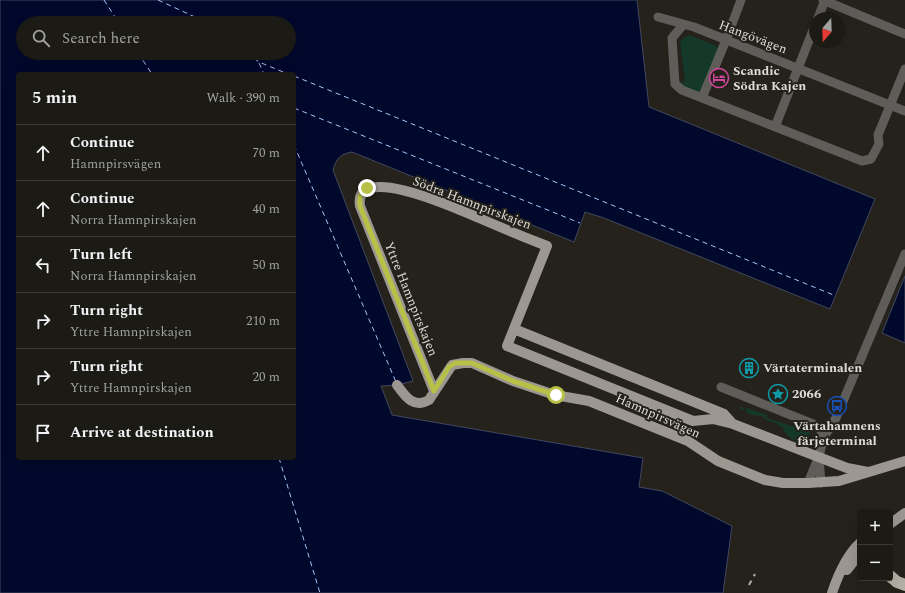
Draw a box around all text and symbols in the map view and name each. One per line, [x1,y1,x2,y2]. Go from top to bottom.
north arrow [809,12,845,48]
street label: Hangövägen [716,15,790,59]
search box [16,16,296,60]
icon: search [30,27,52,49]
text: Search here [62,27,140,50]
place label: Scandic Södra Kajen [733,61,806,96]
hotel icon: Scandic Södra Kajen [708,67,730,89]
text: 5 min [32,85,77,111]
text: Walk · 390 m [206,88,280,108]
text: Continue [70,131,135,154]
icon: ahead [32,142,54,164]
text: 70 m [253,143,280,163]
text: Hamnpirsvägen [70,154,161,174]
street label: Södra Hamnpirskajen [410,171,535,235]
route end [358,179,376,197]
text: Continue [70,187,135,210]
icon: ahead [32,198,54,220]
text: 40 m [253,199,280,219]
text: Norra Hamnpirskajen [70,210,197,230]
street label: Yttre Hamnpirskajen [379,239,443,360]
text: Turn left [70,243,132,266]
icon: left [32,254,54,276]
text: 50 m [253,255,280,275]
text: Norra Hamnpirskajen [70,266,197,286]
text: Turn right [70,299,143,322]
icon: right [32,310,54,332]
text: 210 m [246,311,280,331]
text: Yttre Hamnpirskajen [70,322,192,342]
text: Turn right [70,355,143,378]
building icon: Värtaterminalen [738,357,760,379]
place label: Värtaterminalen [763,358,862,378]
icon: right [32,366,54,388]
text: 20 m [253,367,280,387]
text: Yttre Hamnpirskajen [70,378,192,398]
place icon: 2066 [767,383,789,405]
place label: 2066 [792,384,821,404]
route start [547,386,565,404]
street label: Hamnpirsvägen [612,388,704,444]
bus stop icon: Värtahamnens färjeterminal [826,395,848,417]
place label: Värtahamnens färjeterminal [793,416,881,451]
text: Arrive at destination [70,421,214,444]
icon: arrive [32,422,54,444]
map controls [857,509,893,581]
button: + [857,509,893,545]
button: − [857,545,893,581]

